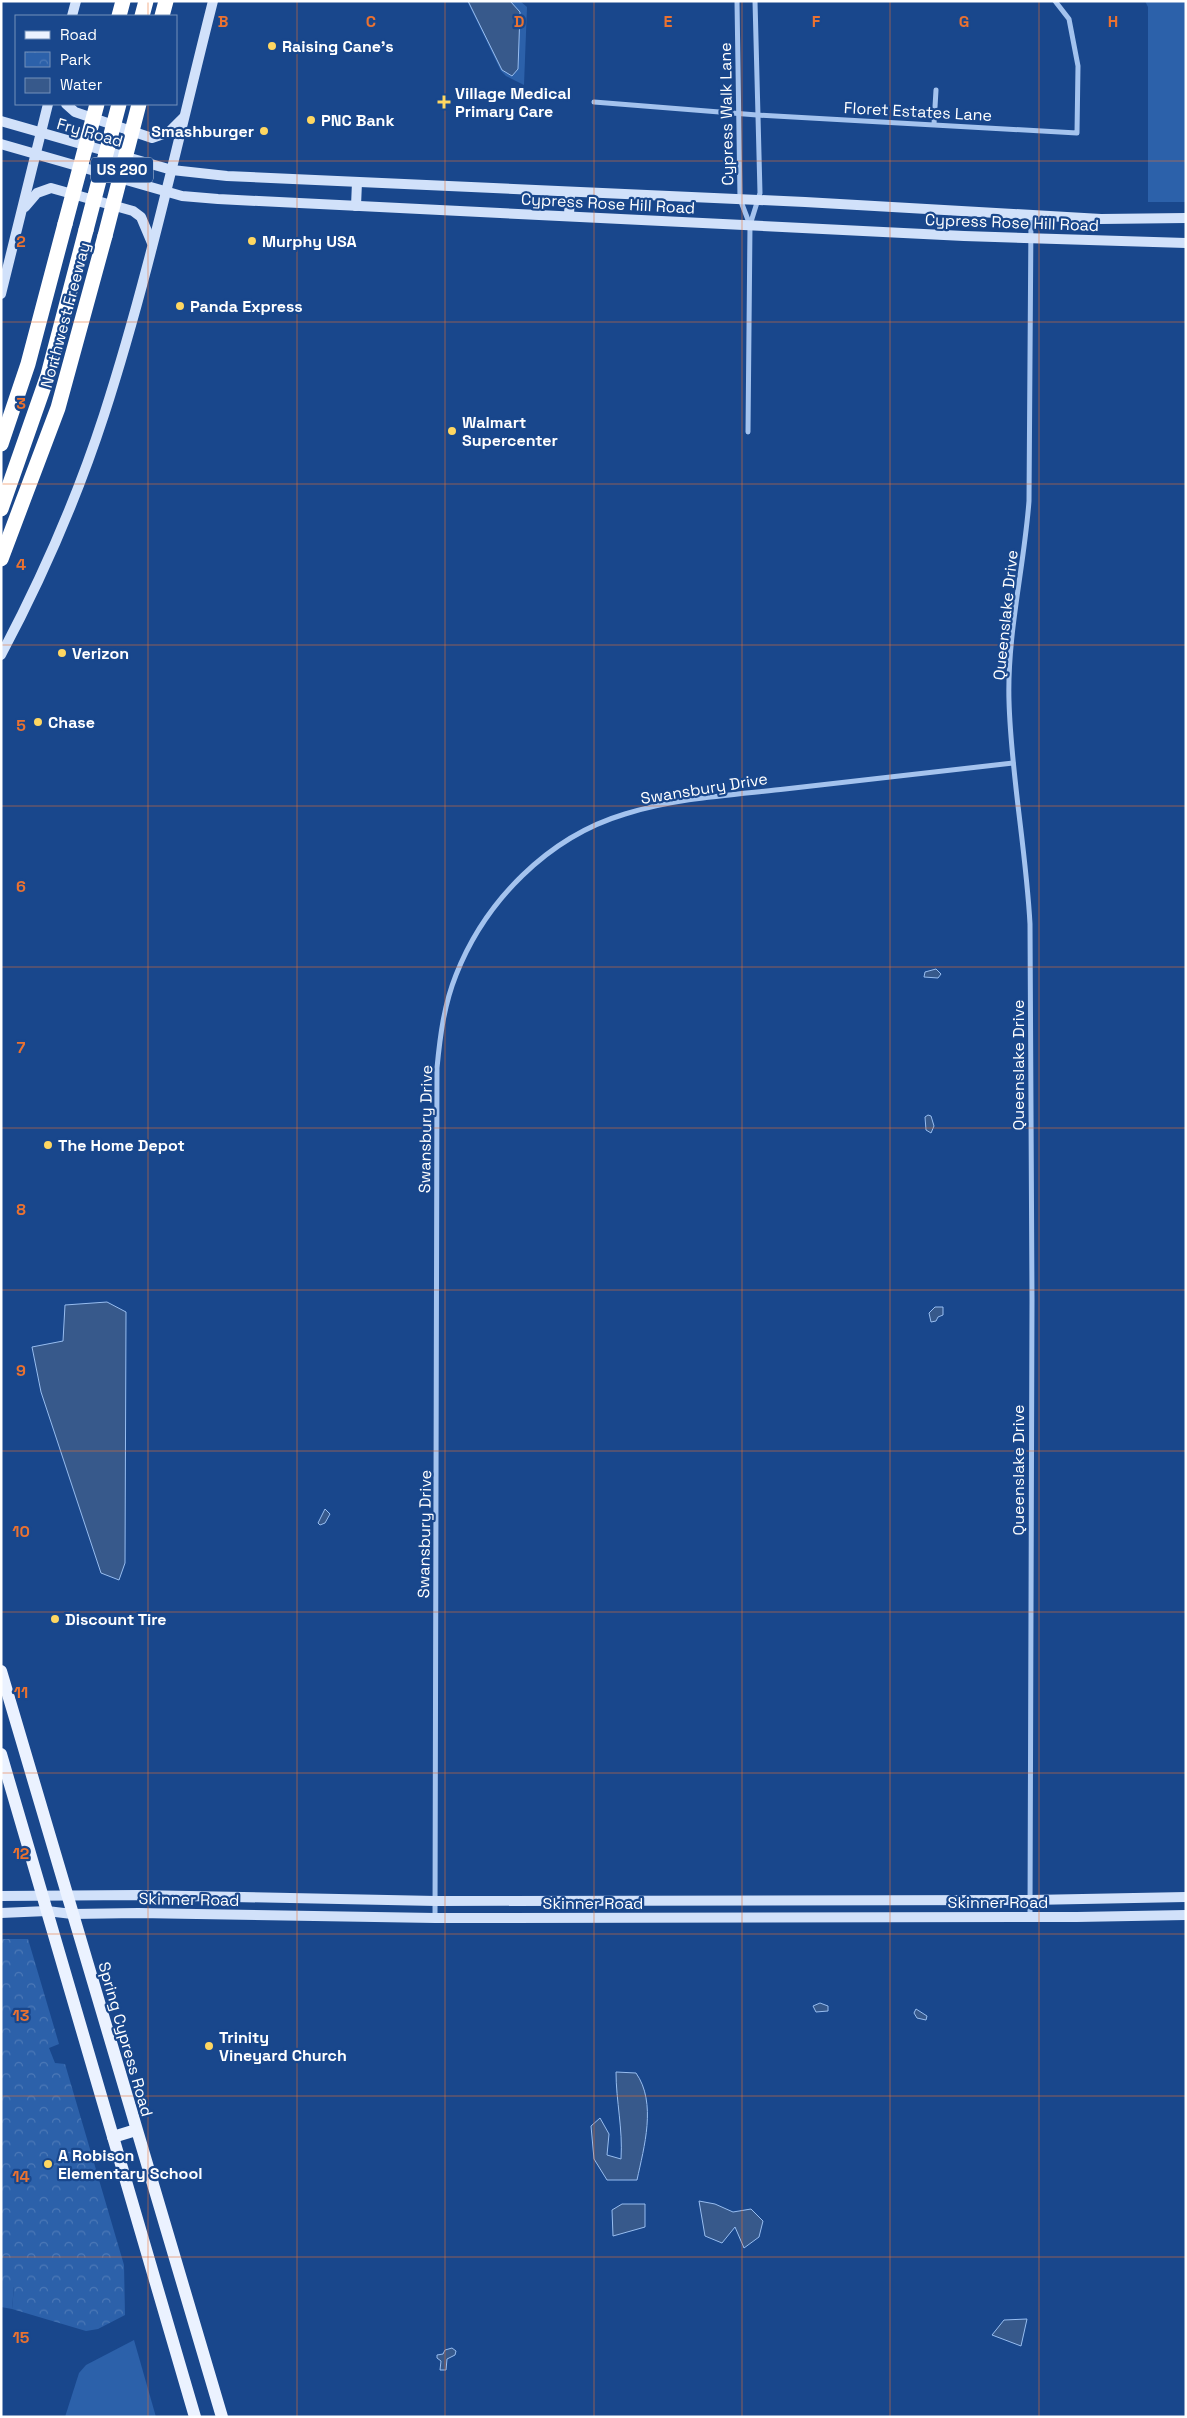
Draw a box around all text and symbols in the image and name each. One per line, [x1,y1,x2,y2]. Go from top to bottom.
text: B [218,11,228,32]
text: C [366,11,376,32]
text: D [514,11,524,32]
text: E [664,11,673,32]
text: F [812,11,821,32]
text: G [959,11,969,32]
text: H [1108,11,1118,32]
legend [15,15,178,105]
text: Road [60,25,97,44]
place label: Raising Cane's [282,36,394,57]
marker: Raising Cane's [266,40,278,52]
street label: Cypress Walk Lane [715,42,738,186]
text: Park [60,50,91,69]
text: Water [60,75,103,94]
place label: Village Medical Primary Care [455,83,571,122]
marker: Village Medical Primary Care [437,95,451,109]
street label: Floret Estates Lane [843,97,993,126]
place label: PNC Bank [321,110,395,131]
street label: Fry Road [54,113,125,152]
marker: PNC Bank [305,114,317,126]
place label: Smashburger [151,121,254,142]
marker: Smashburger [258,125,270,137]
road number: US 290 [91,158,153,182]
street label: Cypress Rose Hill Road [520,188,696,219]
street label: Cypress Rose Hill Road [925,209,1099,236]
text: 2 [16,231,26,252]
place label: Murphy USA [262,231,357,252]
marker: Murphy USA [246,235,258,247]
street label: Northwest Freeway [36,240,95,390]
place label: Panda Express [190,296,303,317]
marker: Panda Express [174,300,186,312]
text: 3 [16,393,26,414]
place label: Walmart Supercenter [462,412,558,451]
marker: Walmart Supercenter [446,425,458,437]
street label: Queenslake Drive [988,549,1023,681]
text: 4 [16,554,26,575]
place label: Verizon [72,643,129,664]
marker: Verizon [56,647,68,659]
place label: Chase [48,712,95,733]
text: 5 [16,715,26,736]
marker: Chase [32,716,44,728]
street label: Swansbury Drive [639,768,769,809]
text: 6 [16,876,26,897]
street label: Queenslake Drive [1008,1000,1029,1130]
text: 7 [17,1037,26,1058]
street label: Swansbury Drive [414,1065,437,1193]
place label: The Home Depot [58,1135,185,1156]
marker: The Home Depot [42,1139,54,1151]
text: 8 [16,1199,26,1220]
text: 9 [16,1360,26,1381]
street label: Queenslake Drive [1008,1405,1029,1535]
street label: Swansbury Drive [413,1470,436,1598]
text: 10 [12,1521,30,1542]
place label: Discount Tire [65,1609,167,1630]
marker: Discount Tire [49,1613,61,1625]
text: 11 [14,1682,28,1703]
text: 12 [13,1843,29,1864]
street label: Skinner Road [138,1888,240,1911]
street label: Skinner Road [948,1892,1048,1913]
street label: Skinner Road [543,1893,643,1914]
street label: Spring Cypress Road [93,1959,158,2119]
text: 13 [13,2005,30,2026]
place label: Trinity Vineyard Church [219,2027,347,2066]
marker: Trinity Vineyard Church [203,2040,215,2052]
place label: A Robison Elementary School [58,2145,202,2184]
marker: A Robison Elementary School [42,2158,54,2170]
text: 14 [12,2166,30,2187]
text: 15 [13,2327,30,2348]

